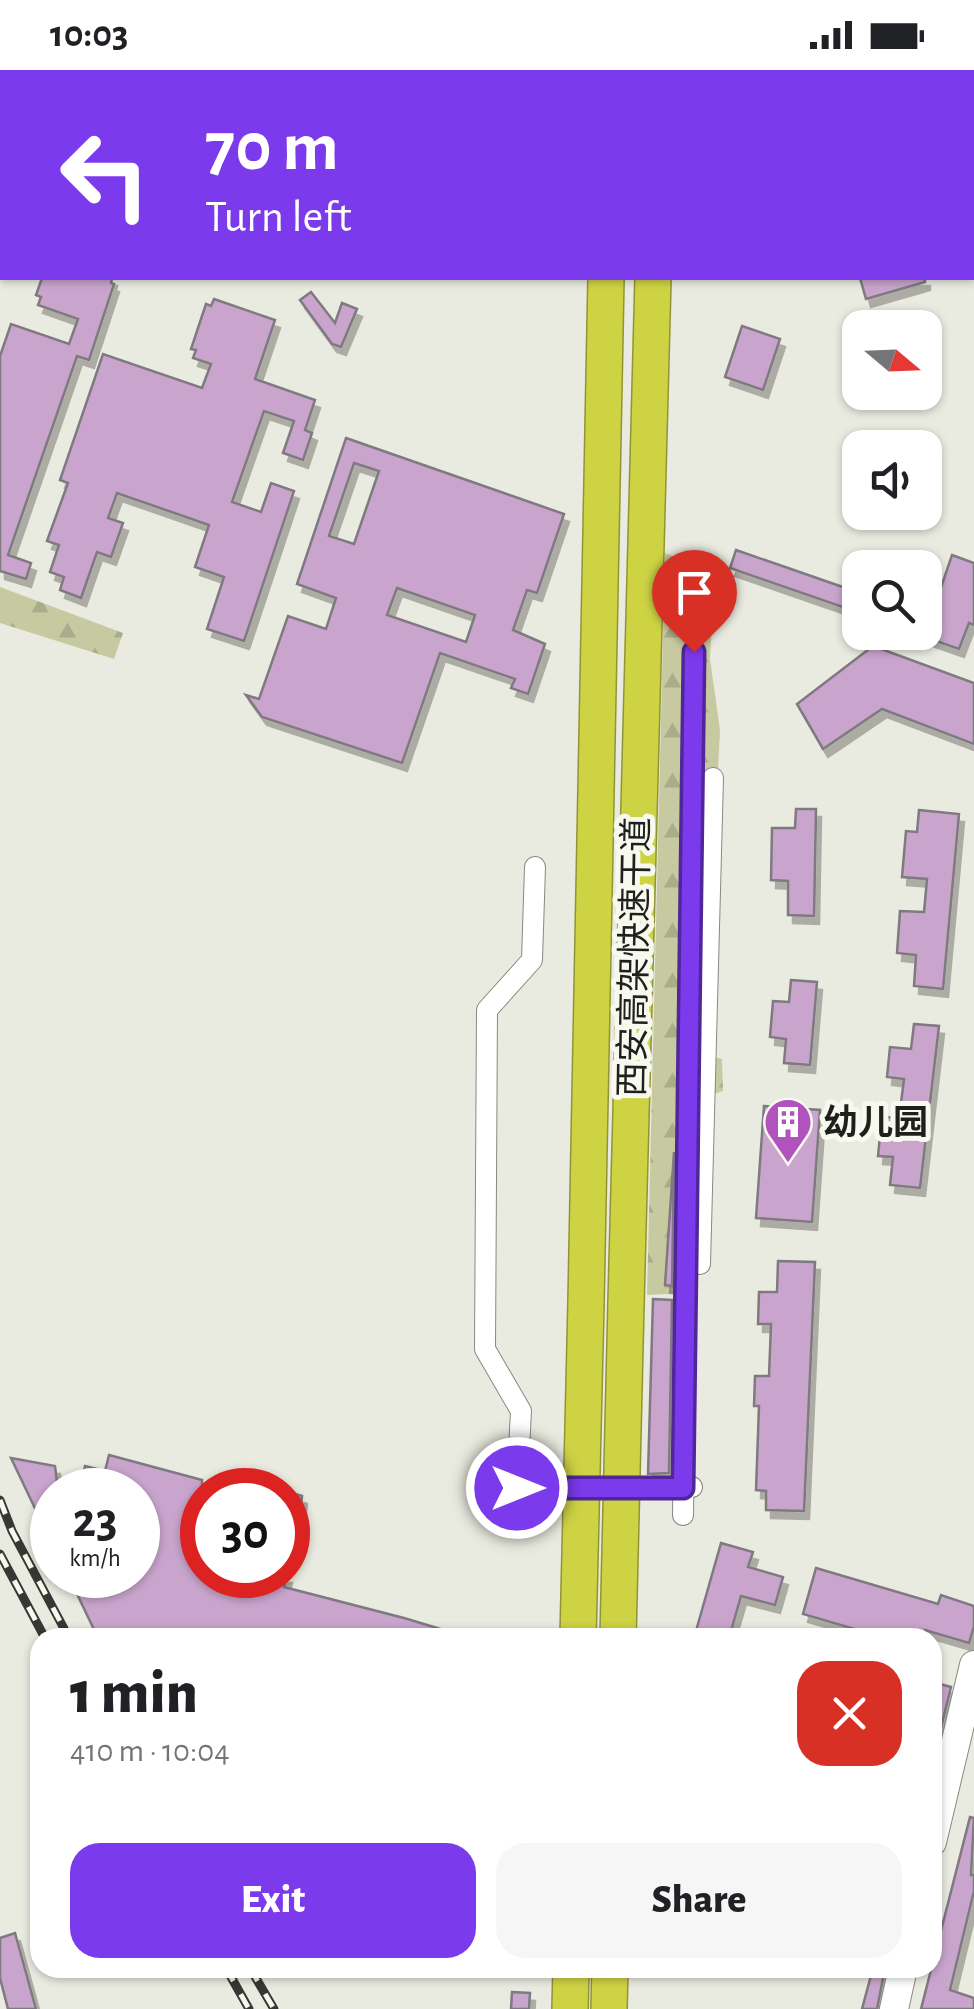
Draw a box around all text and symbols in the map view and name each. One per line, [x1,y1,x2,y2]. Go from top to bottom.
text: 10:03 [50,16,128,54]
icon: left [40,110,170,240]
text: 70 m [205,113,339,183]
text: Turn left [205,195,352,240]
north arrow [842,310,942,410]
map controls [842,310,942,650]
button: sound [842,430,942,530]
pin [652,550,737,653]
button: search [842,550,942,650]
icon: arrive [667,565,722,620]
street label: 西安高架快速干道 [614,817,655,1097]
building icon: 幼儿园 [762,1096,814,1164]
place label: 幼儿园 [823,1104,928,1141]
position arrow [465,1436,569,1540]
speed limit sign: 30 [180,1468,310,1598]
text: 23 [72,1496,118,1546]
text: km/h [69,1546,121,1571]
button: close [797,1661,902,1766]
text: 1 min [70,1664,198,1724]
text: 410 m · 10:04 [70,1735,230,1767]
button: Exit [70,1843,476,1958]
button: Share [496,1843,902,1958]

